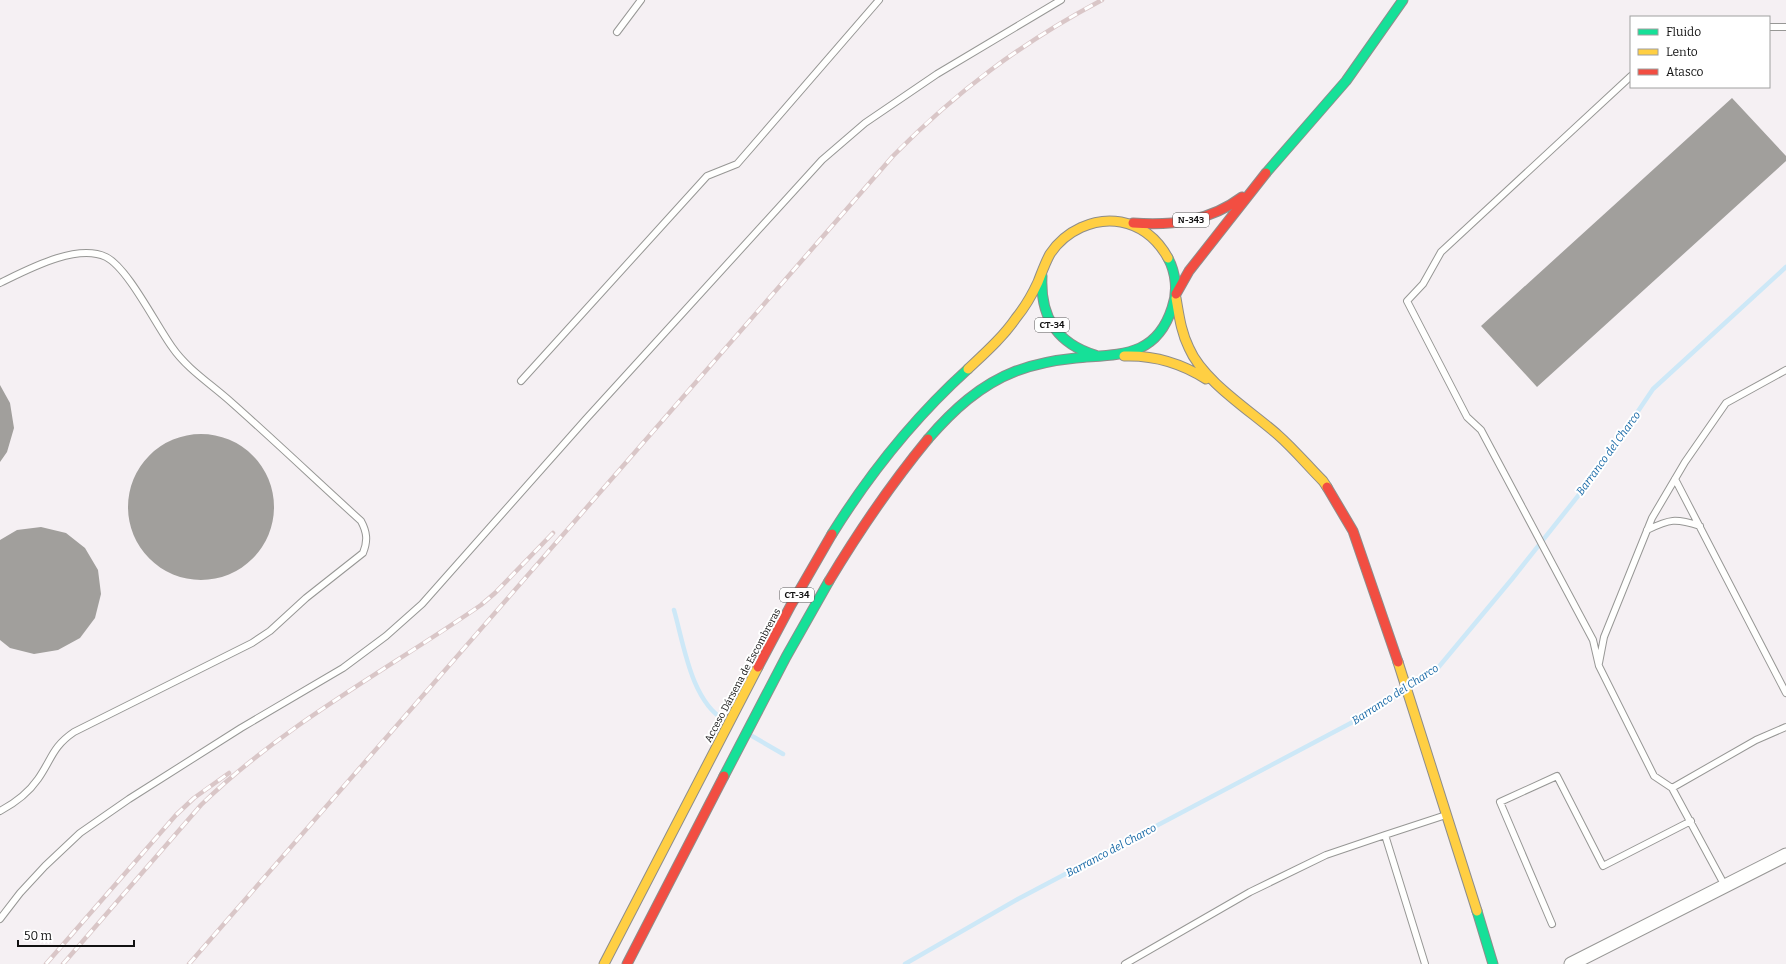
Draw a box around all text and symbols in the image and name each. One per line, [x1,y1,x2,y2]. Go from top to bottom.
legend [1630,16,1770,88]
text: Fluido [1666,25,1701,39]
text: Lento [1666,45,1698,59]
text: Atasco [1666,65,1704,79]
road number: N-343 [1173,213,1209,227]
road number: CT-34 [1035,318,1069,332]
water label: Barranco del Charco [1574,409,1643,498]
road number: CT-34 [780,588,814,602]
street label: Acceso Dársena de Escombreras [702,606,783,744]
water label: Barranco del Charco [1350,662,1441,727]
water label: Barranco del Charco [1064,821,1159,880]
scale bar [18,922,134,948]
text: 50 m [24,929,53,943]

